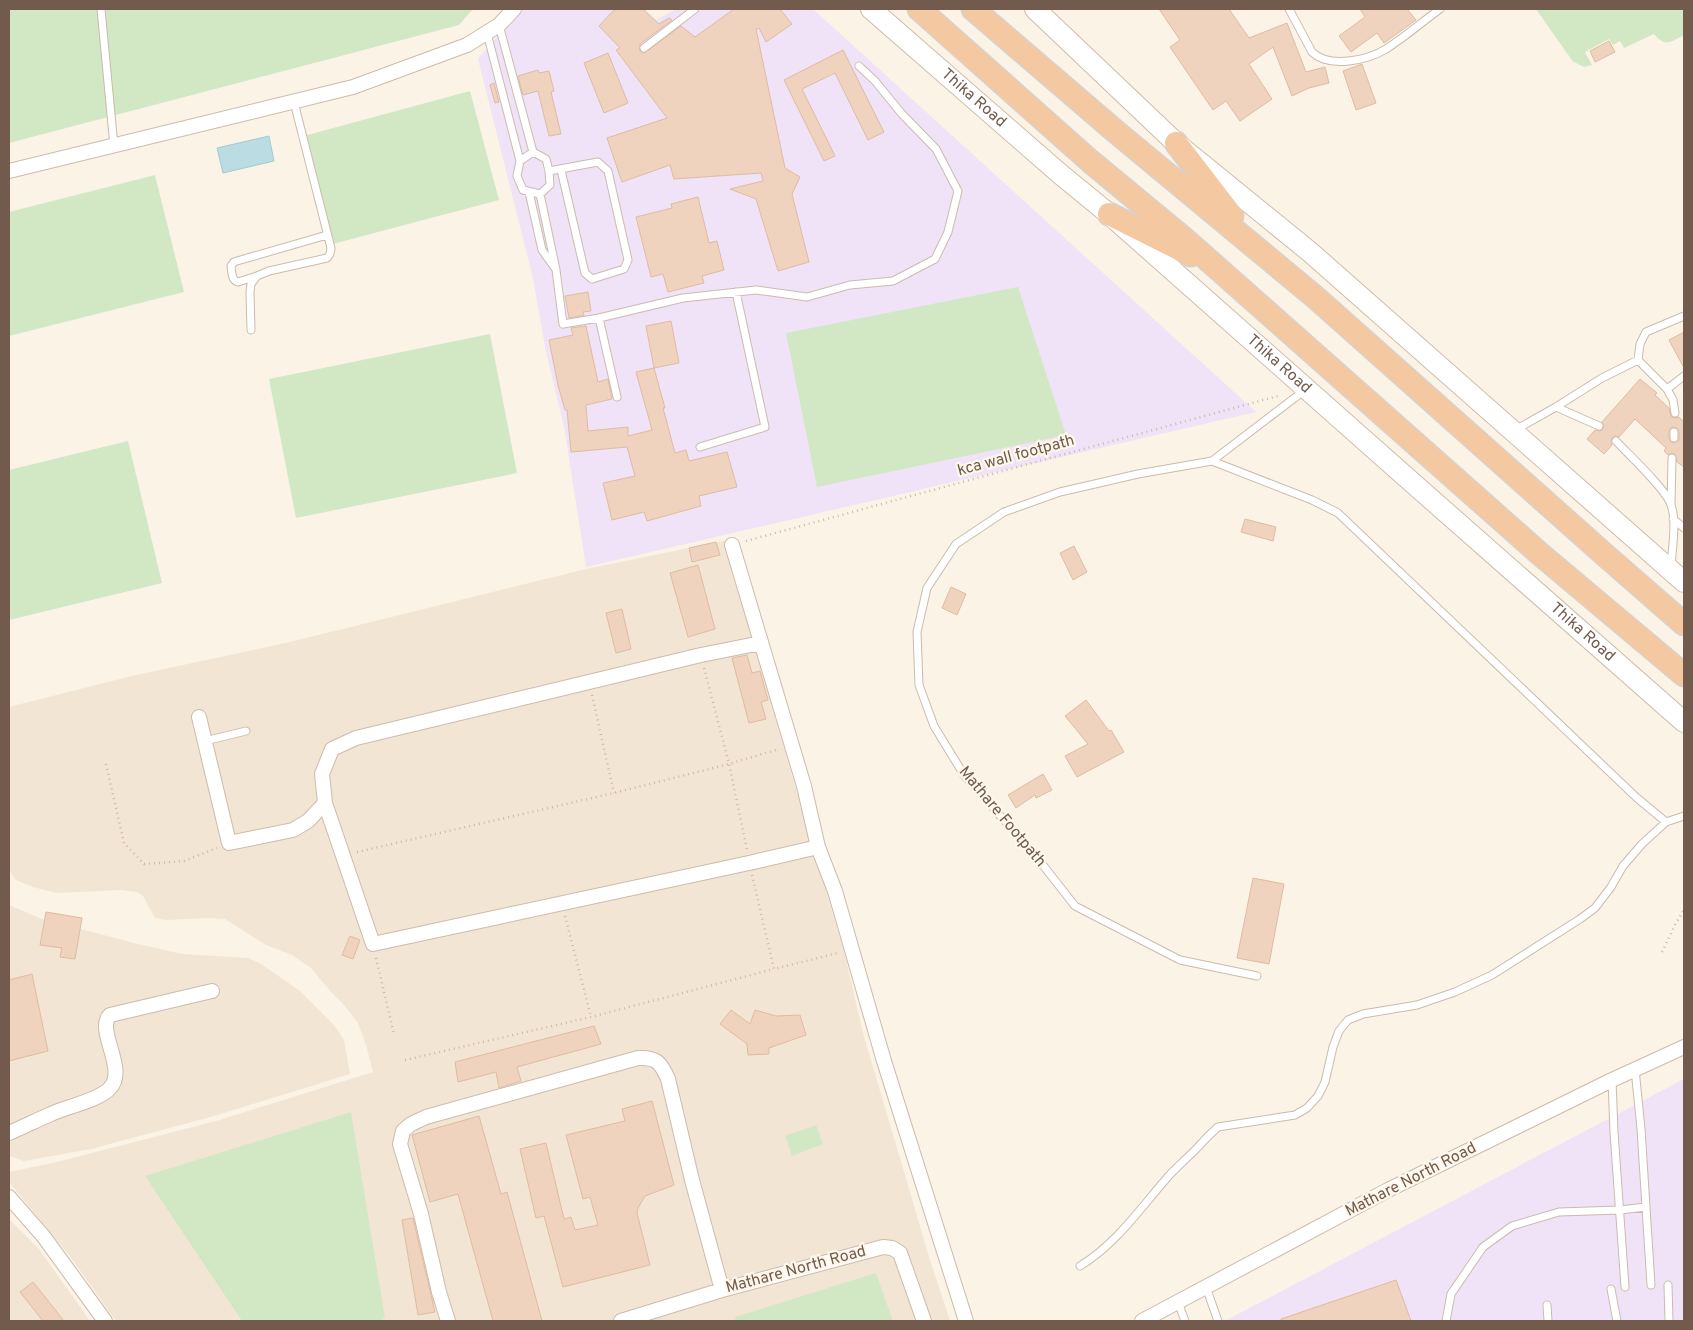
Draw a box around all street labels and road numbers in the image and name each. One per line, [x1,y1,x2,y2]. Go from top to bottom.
street label: Thika Road [937,65,1010,132]
street label: Thika Road [1242,330,1315,398]
street label: kca wall footpath [955,431,1077,481]
street label: Thika Road [1546,599,1619,666]
street label: Mathare Footpath [954,763,1050,871]
street label: Mathare North Road [1342,1138,1480,1222]
street label: Mathare North Road [724,1242,868,1298]

